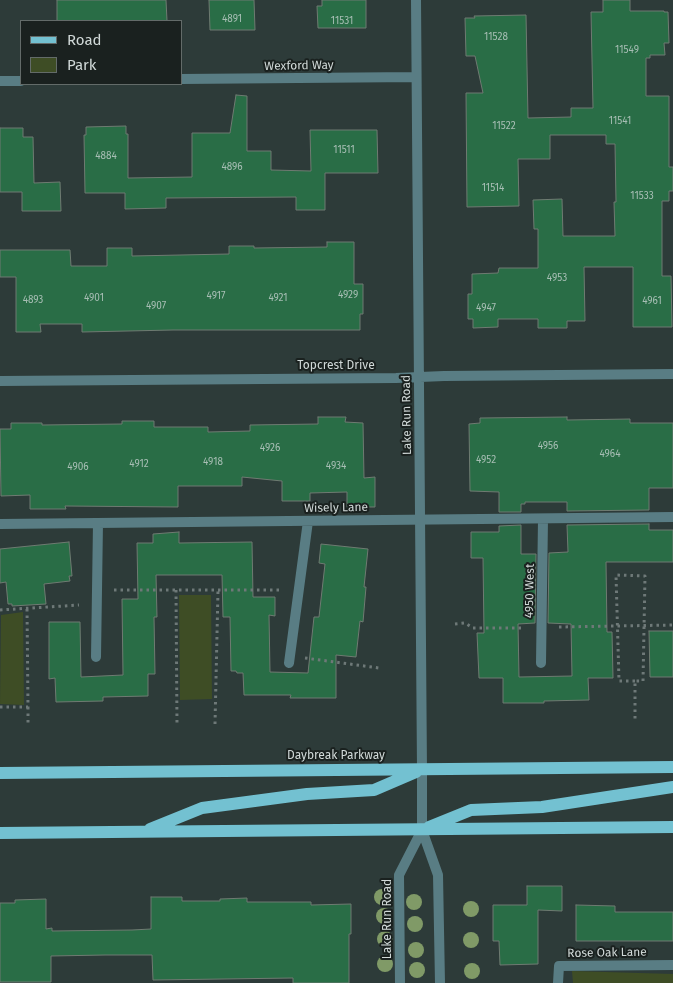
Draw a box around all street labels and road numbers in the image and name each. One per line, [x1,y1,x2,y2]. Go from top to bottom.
street label: Wexford Way [264,58,334,74]
street label: Topcrest Drive [297,359,375,373]
street label: Lake Run Road [399,375,415,455]
street label: Wisely Lane [304,500,368,516]
street label: 4950 West [522,564,538,618]
street label: Daybreak Parkway [287,749,385,763]
street label: Lake Run Road [381,879,395,959]
street label: Rose Oak Lane [567,945,647,961]

